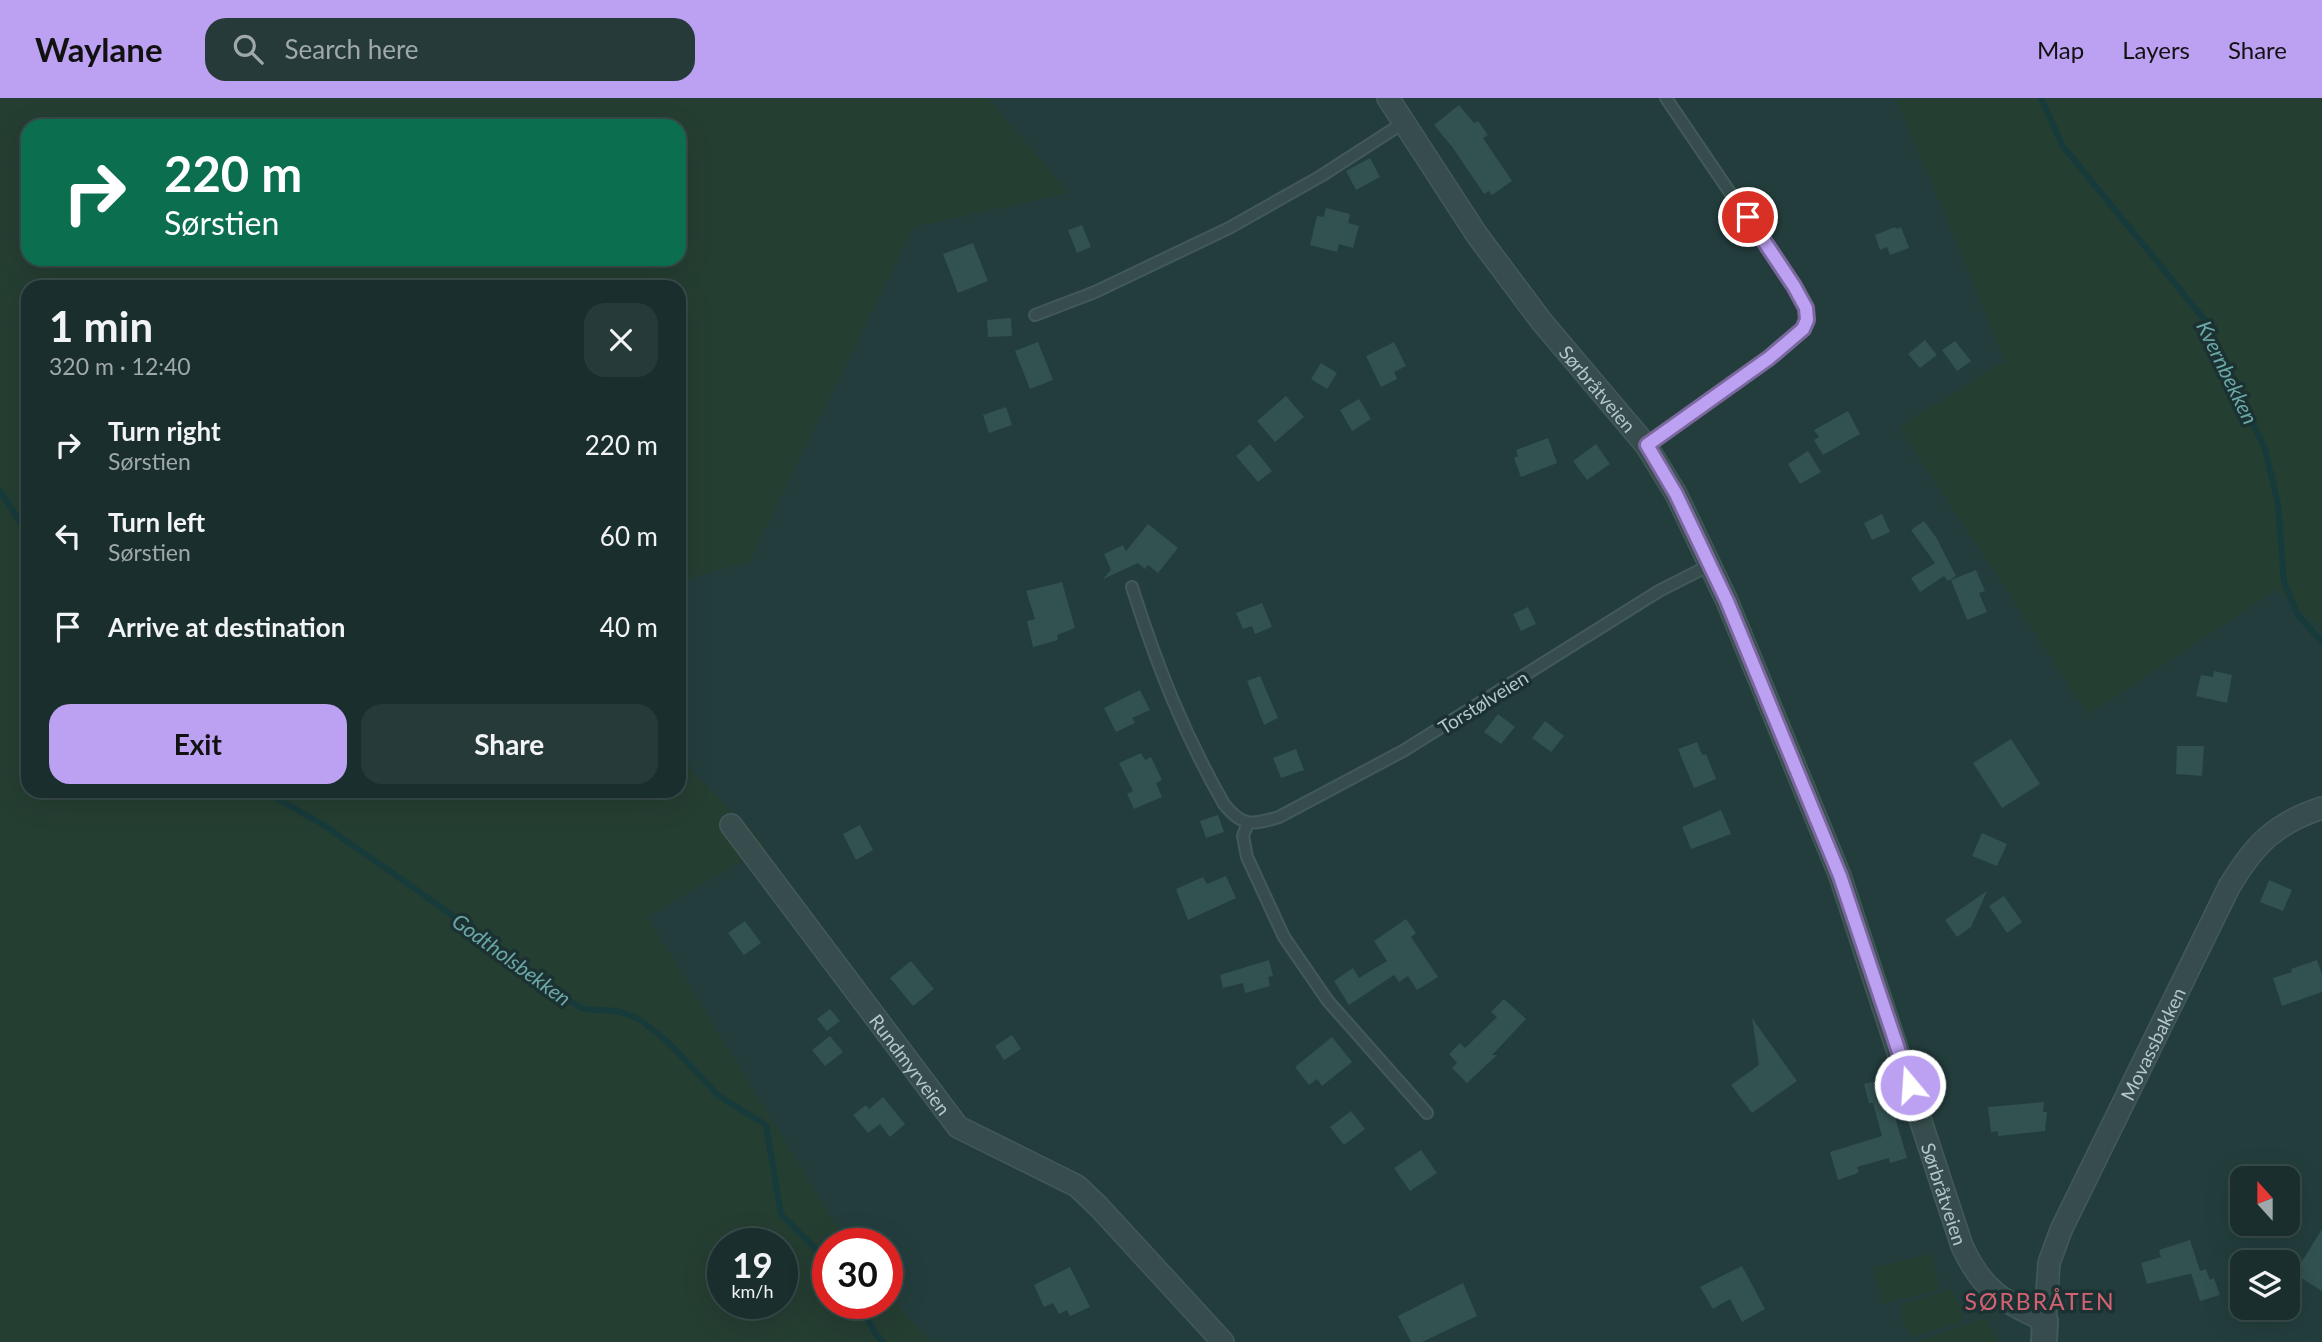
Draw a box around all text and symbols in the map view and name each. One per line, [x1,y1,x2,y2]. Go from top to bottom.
search box [205,18,695,81]
text: Waylane [35,29,163,69]
icon: search [229,30,267,68]
text: Search here [285,33,419,65]
text: Map [2037,35,2084,64]
text: Layers [2122,35,2190,64]
text: Share [2228,35,2287,64]
text: 220 m [164,144,302,202]
icon: right [49,147,140,238]
pin [1718,187,1778,247]
icon: arrive [1729,198,1767,236]
text: Sørstien [164,203,279,242]
text: 1 min [49,301,153,351]
button: close [584,303,658,377]
water label: Kvernbekken [2192,316,2264,428]
street label: Sørbråtveien [1555,340,1641,436]
text: 320 m · 12:40 [49,352,191,380]
text: Turn right [108,415,221,447]
icon: right [49,426,87,464]
text: 220 m [585,429,658,461]
text: Sørstien [108,447,191,475]
text: Turn left [108,506,205,538]
icon: left [49,517,87,555]
text: 60 m [600,520,658,552]
text: Sørstien [108,538,191,566]
icon: arrive [49,608,87,646]
text: Arrive at destination [108,611,345,643]
text: 40 m [600,611,658,643]
street label: Torstølveien [1434,665,1532,739]
button: Exit [49,704,347,784]
button: Share [361,704,658,784]
water label: Godtholsbekken [448,908,576,1010]
street label: Movassbakken [2115,983,2190,1104]
street label: Rundmyrveien [865,1009,956,1119]
position arrow [1873,1048,1947,1122]
street label: Sørbråtveien [1917,1140,1972,1248]
north arrow [2230,1166,2300,1236]
map controls [2230,1166,2300,1320]
speed limit sign: 30 [812,1228,903,1319]
text: 19 [732,1243,773,1285]
button: layers [2230,1250,2300,1320]
text: km/h [731,1280,774,1302]
district label: SØRBRÅTEN [1965,1287,2115,1315]

